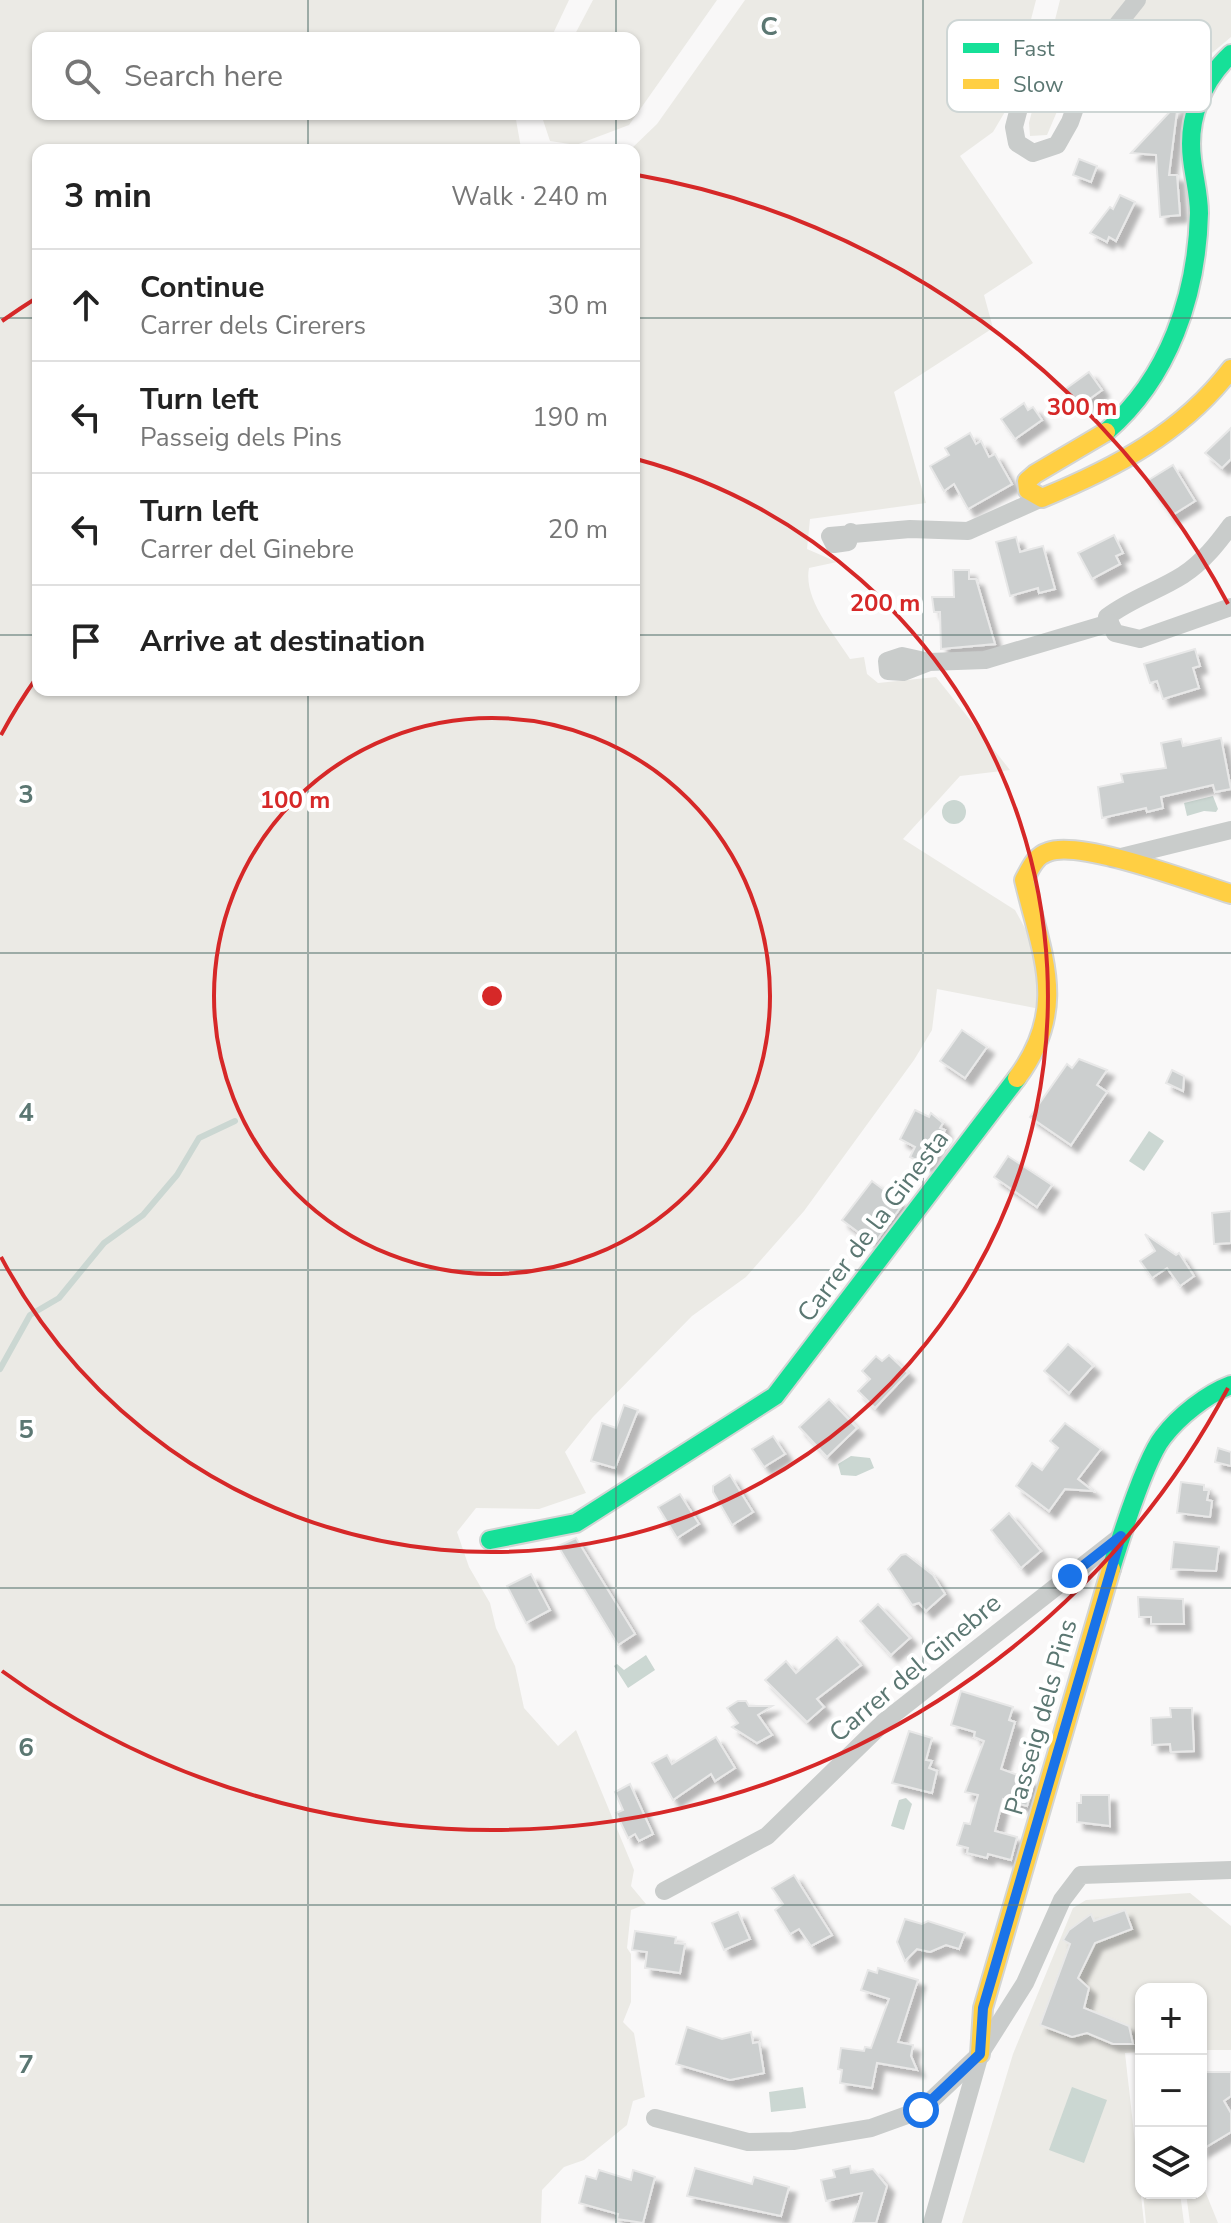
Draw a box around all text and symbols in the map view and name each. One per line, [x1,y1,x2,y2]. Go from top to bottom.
text: C [760,9,778,44]
legend [947,20,1211,112]
search box [32,32,640,120]
text: Fast [1013,34,1055,64]
icon: search [60,54,104,98]
text: Search here [124,56,283,97]
text: Slow [1013,70,1064,100]
text: 3 min [64,173,152,219]
text: Walk · 240 m [451,179,608,214]
text: Continue [140,267,265,308]
icon: ahead [64,283,108,327]
text: 30 m [548,288,608,323]
text: Carrer dels Cirerers [140,308,366,343]
text: Turn left [140,379,258,420]
text: 300 m [1047,391,1117,423]
icon: left [64,395,108,439]
text: 190 m [532,400,608,435]
text: Passeig dels Pins [140,420,342,455]
text: Turn left [140,491,258,532]
icon: left [64,507,108,551]
text: 20 m [548,512,608,547]
text: Carrer del Ginebre [140,532,354,567]
text: 200 m [850,587,920,619]
icon: arrive [64,619,108,663]
text: Arrive at destination [140,621,425,662]
text: 3 [18,777,34,812]
text: 100 m [260,784,330,816]
centre of rings [478,982,506,1010]
text: 4 [18,1095,34,1130]
street label: Carrer de la Ginesta [789,1123,957,1329]
text: 5 [18,1412,34,1447]
route end [1052,1558,1088,1594]
street label: Carrer del Ginebre [822,1586,1008,1750]
street label: Passeig dels Pins [996,1615,1086,1819]
text: 6 [18,1730,34,1765]
map controls [1135,1983,1207,2199]
button: + [1135,1983,1207,2055]
text: 7 [18,2047,34,2082]
button: − [1135,2055,1207,2127]
route start [903,2092,939,2128]
button: layers [1135,2127,1207,2199]

